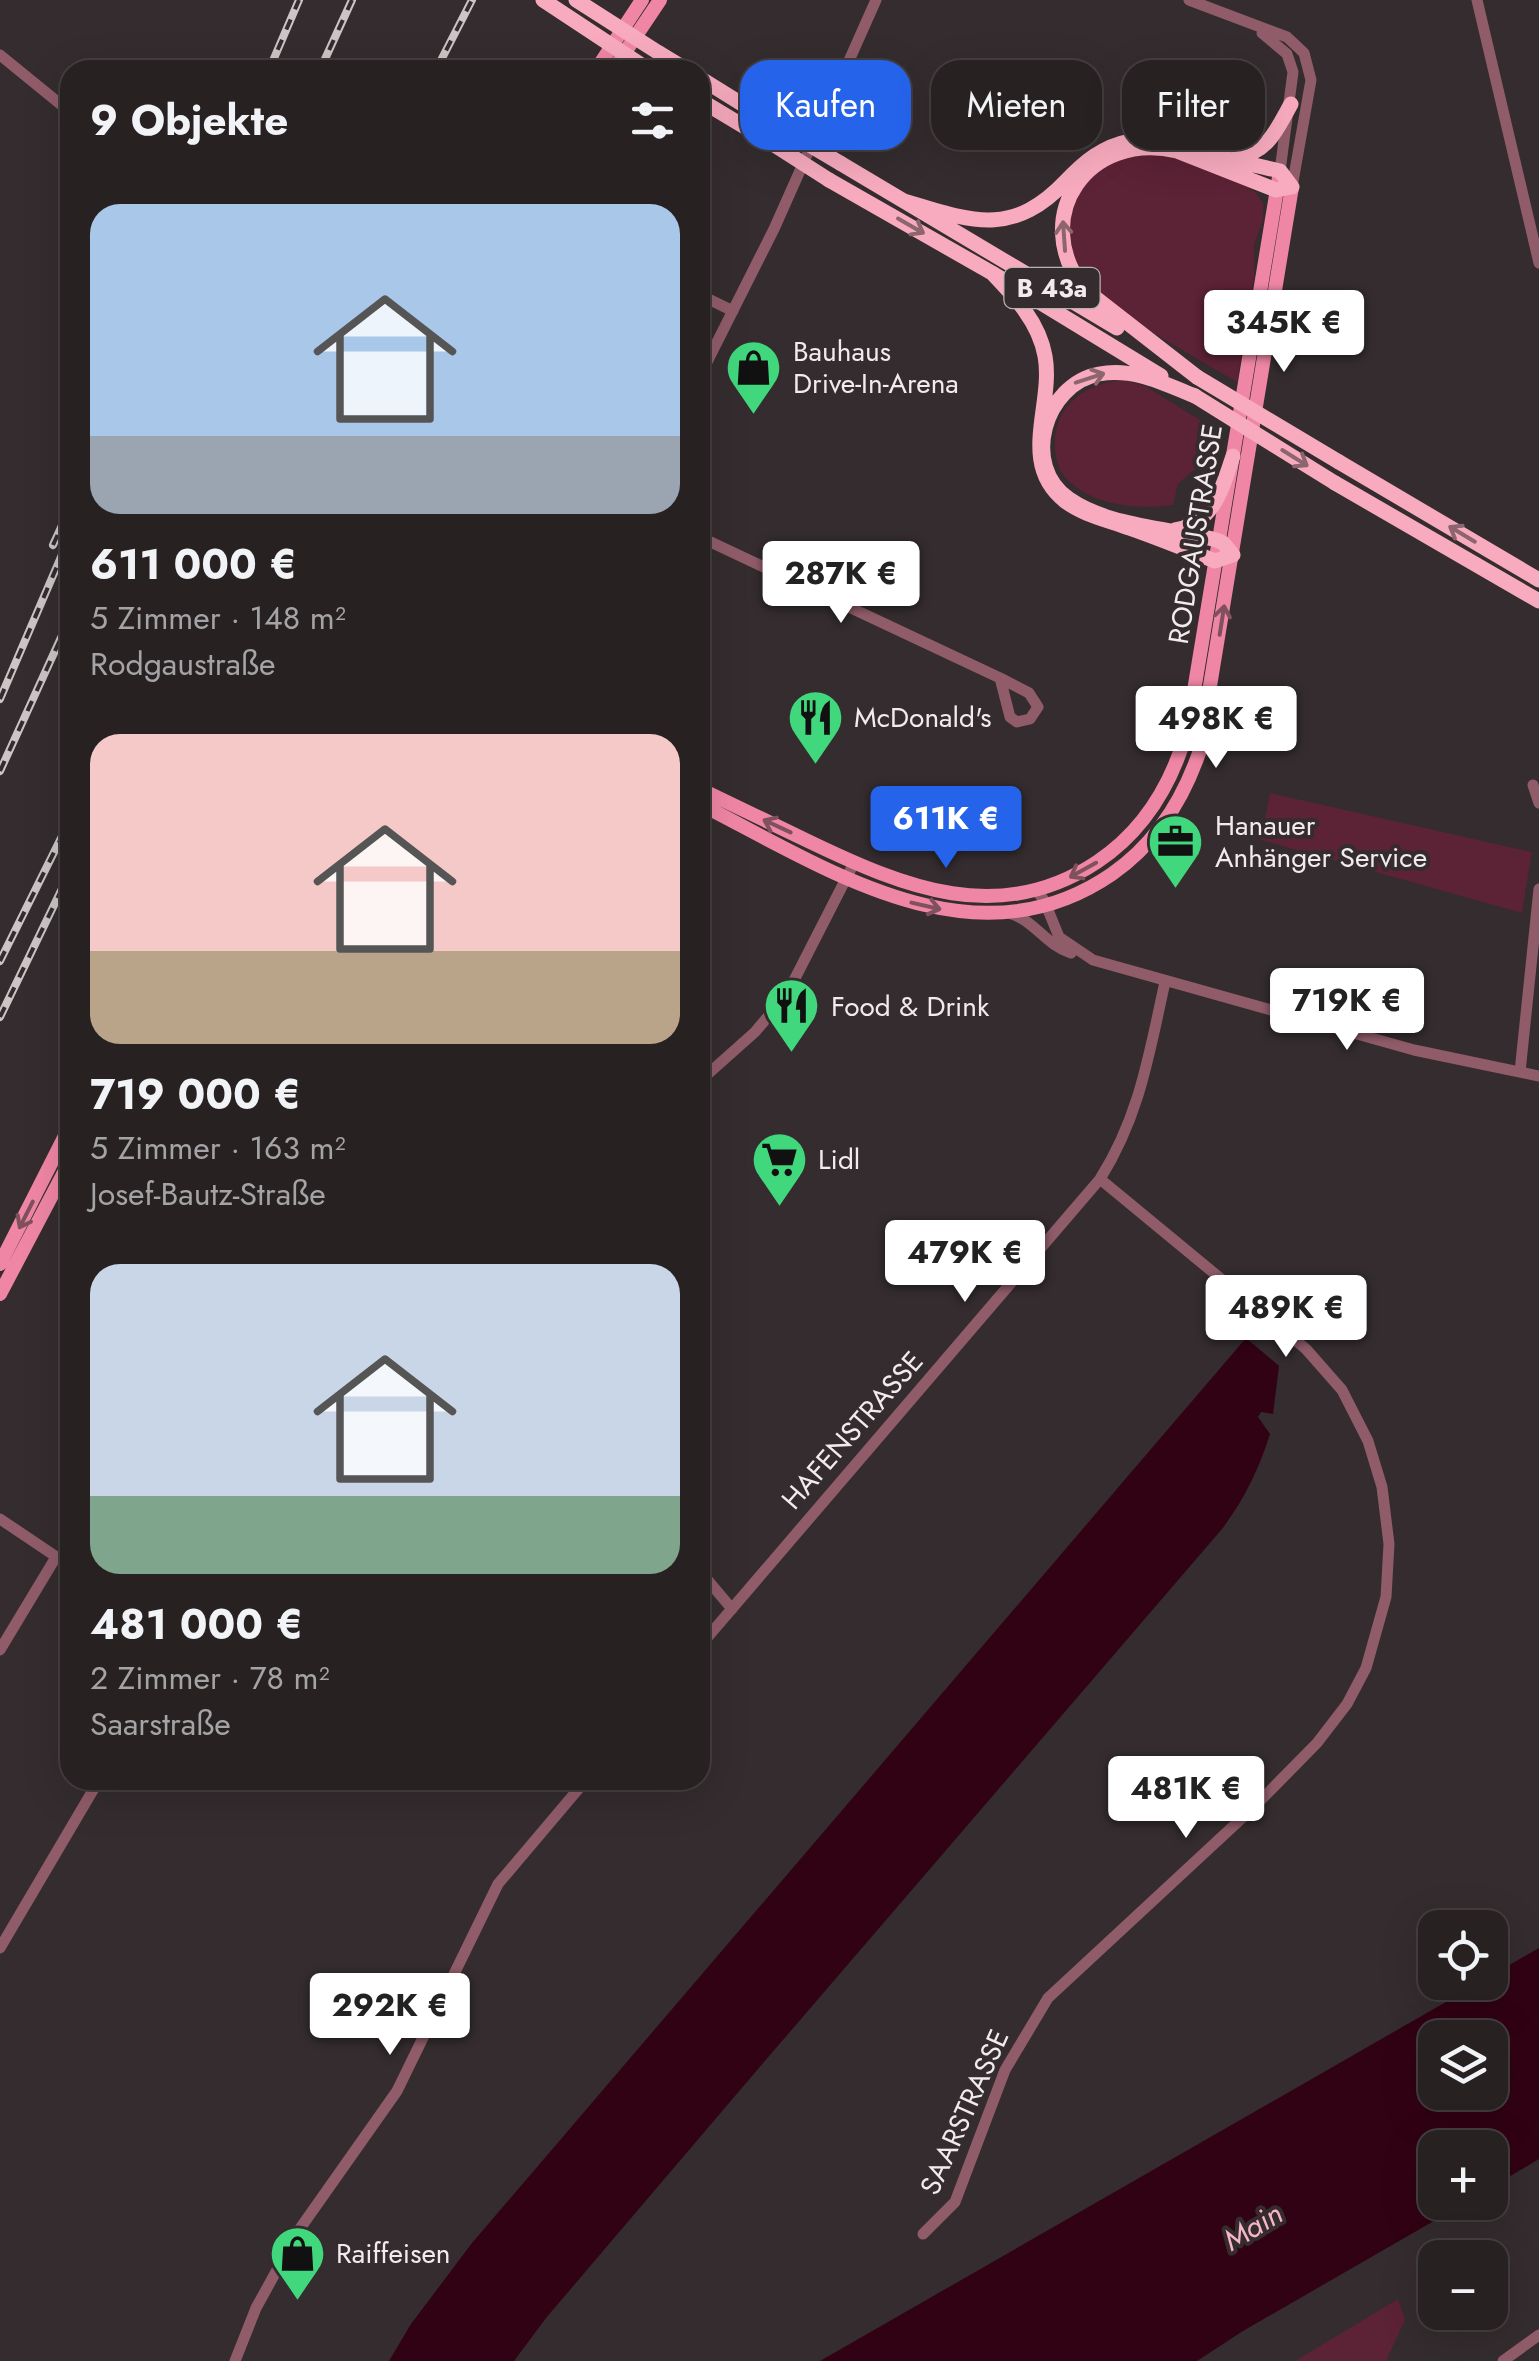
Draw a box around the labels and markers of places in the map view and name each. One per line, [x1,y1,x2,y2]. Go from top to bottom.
pin: 345K € [1203,290,1365,375]
place label: Bauhaus Drive-In-Arena [793,331,959,404]
shop icon: Bauhaus Drive-In-Arena [724,337,784,416]
pin: 287K € [760,541,922,626]
pin: 498K € [1135,686,1297,771]
restaurant icon: McDonald's [785,687,845,766]
place label: McDonald's [854,697,991,738]
pin: 611K € [865,786,1027,871]
place label: Hanauer Anhänger Service [1215,805,1427,878]
office icon: Hanauer Anhänger Service [1146,811,1206,890]
pin: 719K € [1266,968,1428,1053]
restaurant icon: Food & Drink [762,976,822,1055]
place label: Food & Drink [831,986,990,1027]
supermarket icon: Lidl [749,1129,809,1208]
place label: Lidl [818,1139,860,1180]
pin: 479K € [884,1220,1046,1305]
pin: 489K € [1205,1275,1367,1360]
pin: 481K € [1105,1756,1267,1841]
pin: 292K € [309,1973,471,2058]
shop icon: Raiffeisen [267,2223,327,2302]
place label: Raiffeisen [336,2233,451,2274]

